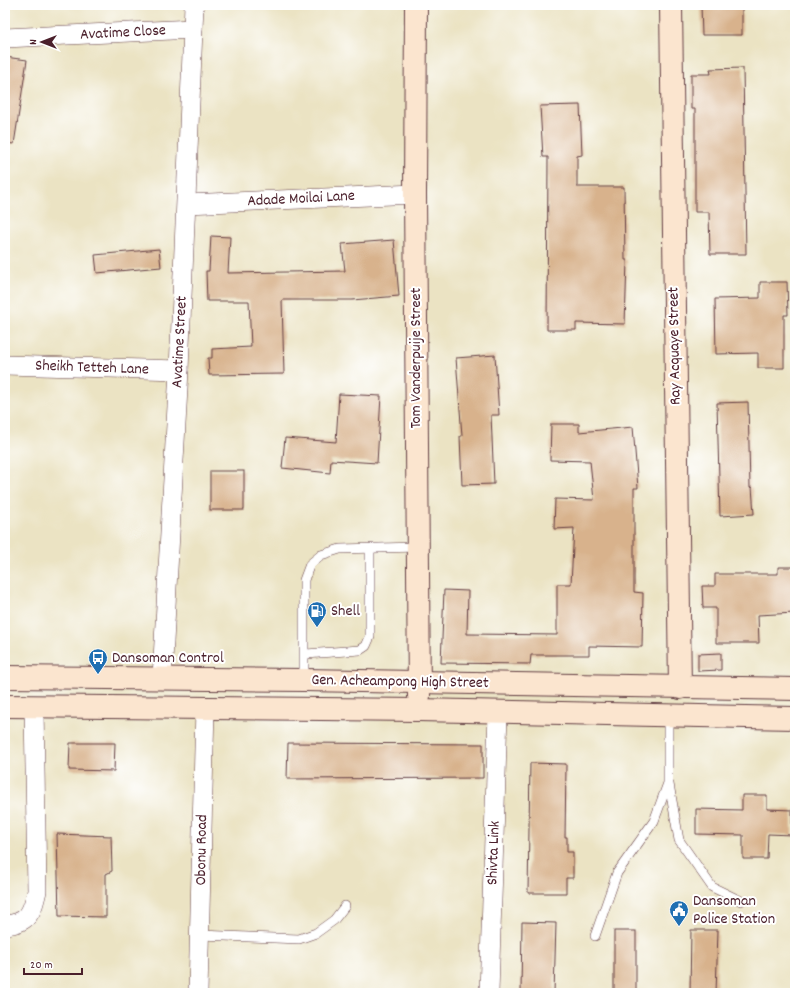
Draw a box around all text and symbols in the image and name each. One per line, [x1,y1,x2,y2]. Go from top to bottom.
street label: Avatime Close [79,19,167,47]
north arrow [22,22,62,62]
text: N [26,39,42,45]
street label: Adade Moilai Lane [247,185,355,213]
street label: Ray Acquaye Street [662,287,688,405]
street label: Tom Vanderpuije Street [405,288,428,428]
street label: Avatime Street [166,295,194,389]
street label: Sheikh Tetteh Lane [35,355,149,381]
fuel station icon: Shell [306,600,328,628]
place label: Shell [331,600,360,623]
bus stop icon: Dansoman Control [87,647,109,675]
place label: Dansoman Control [112,647,224,670]
street label: Gen. Acheampong High Street [311,669,489,695]
street label: Obonu Road [190,814,214,886]
street label: Shivta Link [481,820,507,886]
place label: Dansoman Police Station [693,890,775,931]
public building icon: Dansoman Police Station [668,899,690,927]
scale bar [24,950,82,976]
text: 20 m [30,957,53,974]

